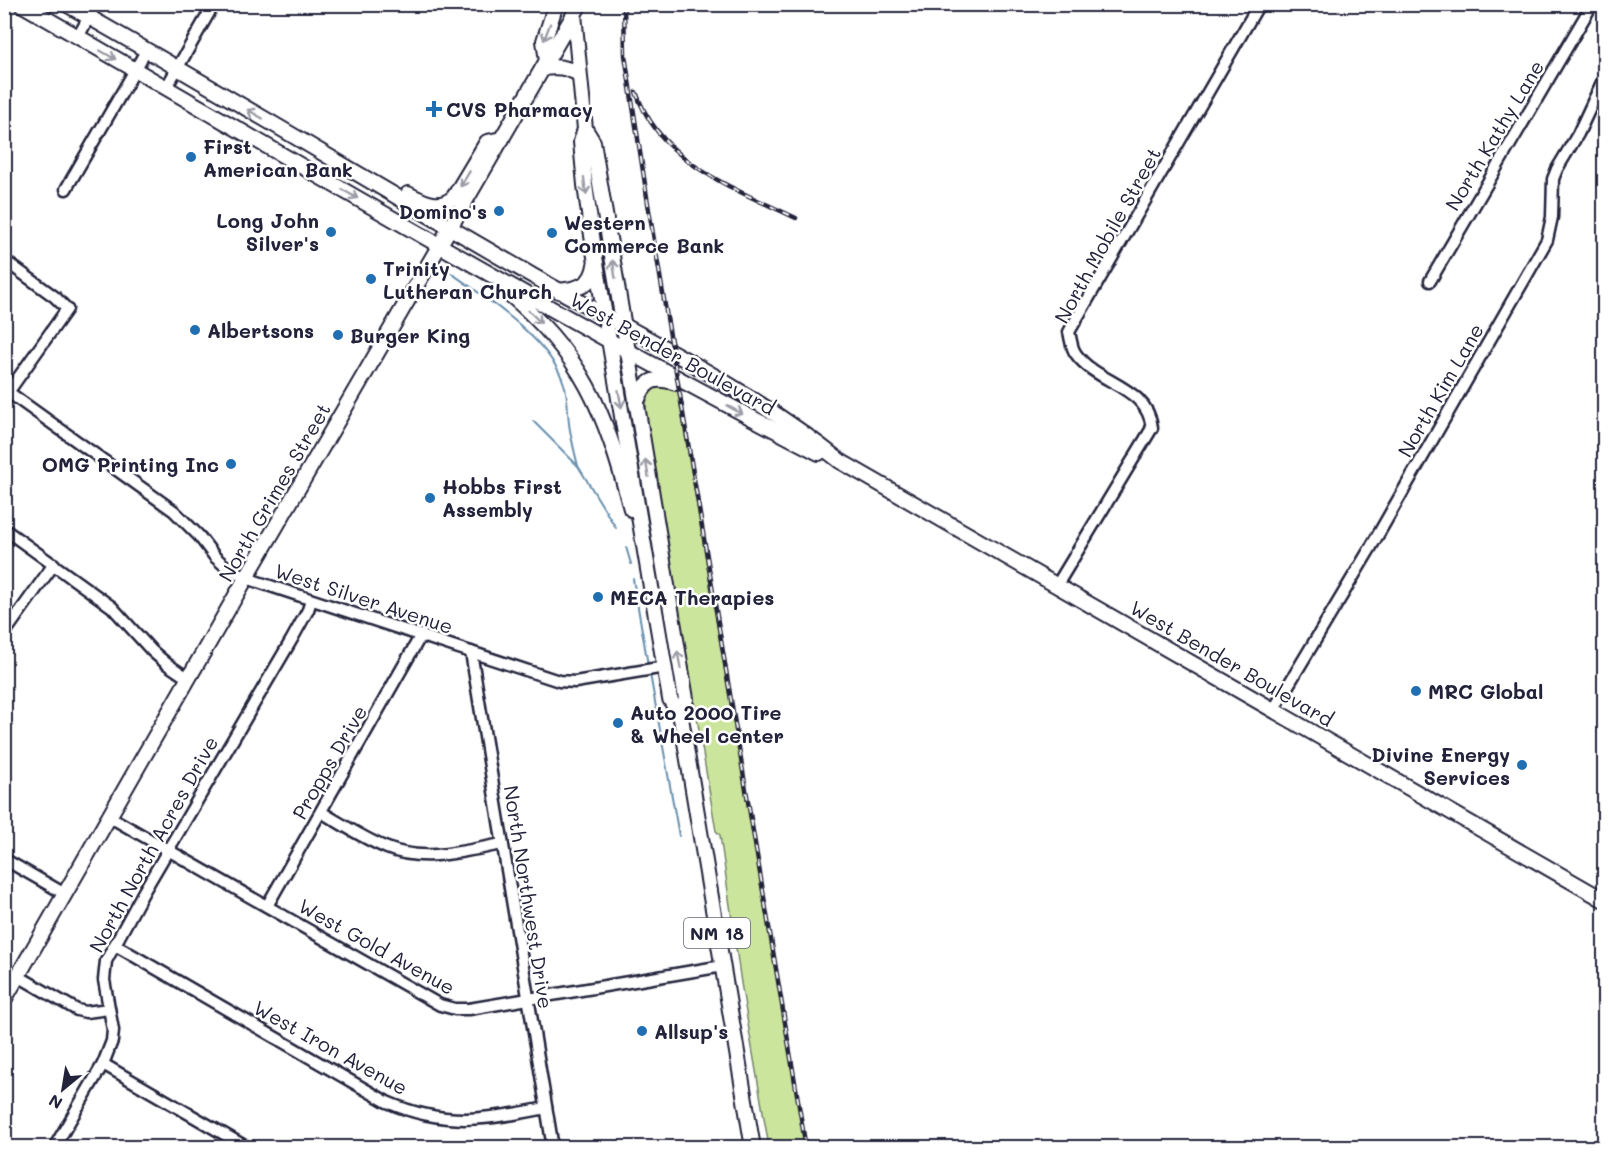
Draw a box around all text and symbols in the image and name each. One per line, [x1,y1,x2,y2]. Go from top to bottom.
one-way arrow [541,23,552,41]
one-way arrow [99,49,116,61]
street label: North Kathy Lane [1439,55,1549,215]
place label: CVS Pharmacy [446,96,593,122]
marker: CVS Pharmacy [427,102,441,116]
one-way arrow [247,107,264,119]
place label: First American Bank [203,133,353,182]
street label: North Mobile Street [1048,142,1166,328]
marker: First American Bank [184,150,198,164]
one-way arrow [458,170,470,187]
one-way arrow [580,176,591,196]
one-way arrow [341,188,358,200]
place label: Domino's [399,198,487,224]
marker: Domino's [492,204,506,218]
place label: Long John Silver's [216,207,319,256]
place label: Western Commerce Bank [564,209,724,258]
marker: Long John Silver's [324,225,338,239]
marker: Western Commerce Bank [545,226,559,240]
place label: Trinity Lutheran Church [383,255,552,304]
one-way arrow [608,259,619,279]
marker: Trinity Lutheran Church [364,272,378,286]
street label: West Bender Boulevard [566,286,780,420]
one-way arrow [528,309,543,324]
place label: Albertsons [207,317,314,343]
street label: North Kim Lane [1391,318,1489,462]
place label: Burger King [350,322,470,348]
marker: Albertsons [188,323,202,337]
marker: Burger King [331,328,345,342]
one-way arrow [615,388,626,408]
street label: North Grimes Street [212,398,336,586]
one-way arrow [726,404,743,416]
place label: OMG Printing Inc [42,451,219,477]
marker: OMG Printing Inc [224,457,238,471]
one-way arrow [641,459,652,479]
place label: Hobbs First Assembly [442,473,562,522]
marker: Hobbs First Assembly [423,491,437,505]
street label: West Silver Avenue [272,557,456,639]
place label: MECA Therapies [610,584,774,610]
marker: MECA Therapies [591,590,605,604]
street label: West Bender Boulevard [1126,594,1338,732]
one-way arrow [674,651,685,671]
place label: MRC Global [1428,678,1543,704]
marker: MRC Global [1409,684,1423,698]
place label: Auto 2000 Tire & Wheel center [630,699,784,748]
street label: Propps Drive [286,700,372,824]
marker: Auto 2000 Tire & Wheel center [611,716,625,730]
street label: North North Acres Drive [83,731,223,957]
place label: Divine Energy Services [1371,741,1510,790]
marker: Divine Energy Services [1515,758,1529,772]
street label: North Northwest Drive [499,784,559,1010]
street label: West Gold Avenue [294,892,460,1000]
road number: NM 18 [684,918,750,948]
street label: West Iron Avenue [249,994,413,1100]
place label: Allsup's [654,1018,728,1044]
marker: Allsup's [635,1024,649,1038]
north arrow [33,1059,93,1119]
text: N [45,1090,66,1115]

